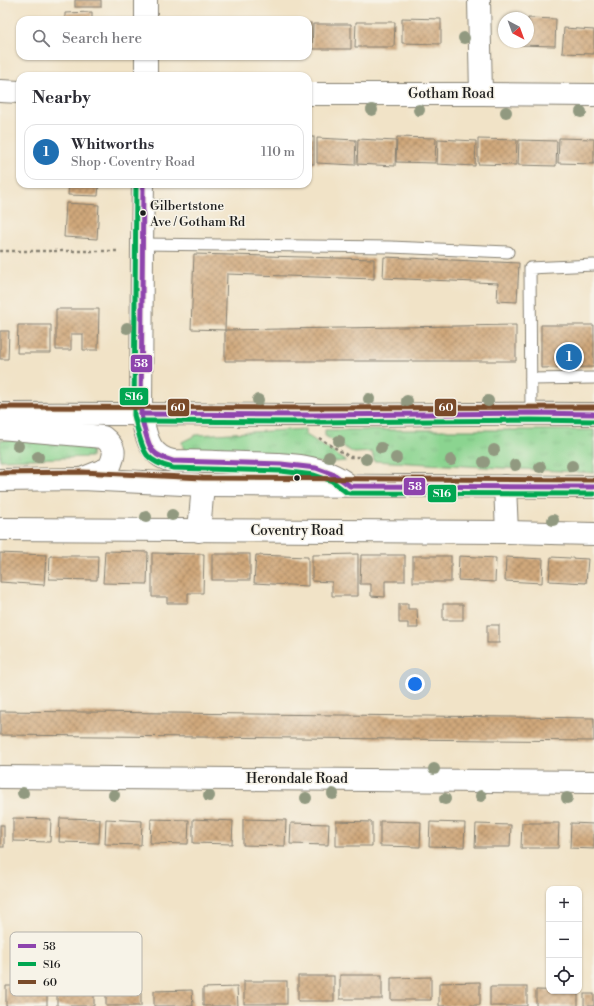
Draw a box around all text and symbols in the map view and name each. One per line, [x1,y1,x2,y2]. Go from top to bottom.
north arrow [498,12,534,48]
search box [16,16,312,60]
icon: search [30,27,52,49]
text: Search here [62,29,142,48]
street label: Gotham Road [408,85,494,103]
text: Nearby [32,87,91,109]
text: Whitworths [71,135,154,154]
text: 1 [43,144,49,160]
text: 110 m [261,144,295,160]
text: Shop · Coventry Road [71,154,195,170]
place label: Gilbertstone Ave / Gotham Rd [149,198,246,230]
marker: Gilbertstone Ave / Gotham Rd [138,208,148,218]
pin: 1 [556,342,582,372]
line badge: 58 [130,354,153,373]
text: 58 [134,357,148,371]
line badge: S16 [119,387,149,406]
text: S16 [125,390,143,404]
line badge: 60 [167,398,190,417]
line badge: 60 [434,398,457,417]
text: 60 [171,401,185,415]
text: 60 [439,401,453,415]
unlabelled marker [292,473,302,483]
line badge: 58 [403,477,426,496]
text: 58 [408,480,422,494]
line badge: S16 [427,484,457,503]
text: S16 [433,487,451,501]
street label: Coventry Road [250,522,344,540]
your location [405,674,425,694]
street label: Herondale Road [246,770,348,788]
map controls [546,886,582,994]
button: + [546,886,582,922]
button: − [546,922,582,958]
legend [10,932,142,996]
text: 58 [43,940,56,954]
text: S16 [43,958,61,972]
button: locate [546,958,582,994]
text: 60 [43,976,57,990]

